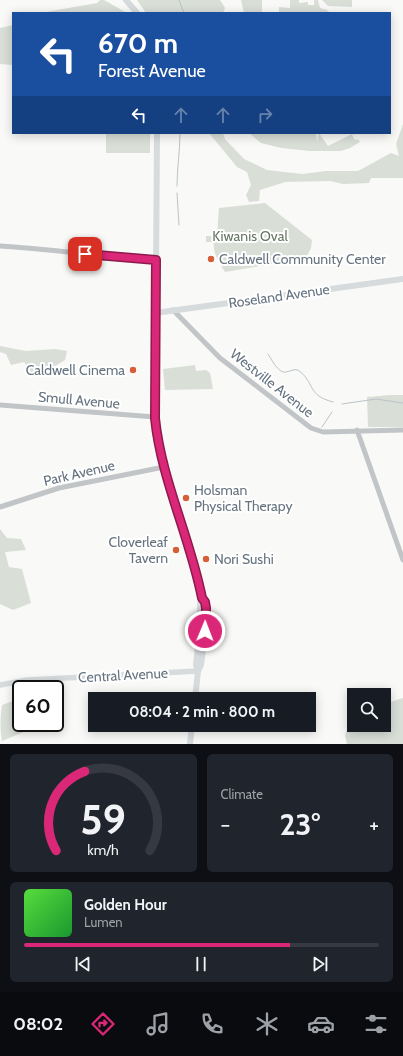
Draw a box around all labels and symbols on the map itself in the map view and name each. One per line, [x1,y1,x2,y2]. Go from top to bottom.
park label: Kiwanis Oval [212,227,288,245]
pin [68,237,102,271]
place label: Caldwell Community Center [219,250,386,268]
marker: Caldwell Community Center [206,254,216,264]
street label: Roseland Avenue [227,280,331,312]
street label: Westville Avenue [226,345,318,421]
place label: Caldwell Cinema [26,361,125,379]
marker: Caldwell Cinema [128,365,138,375]
street label: Smull Avenue [37,387,121,413]
street label: Park Avenue [42,456,116,490]
place label: Holsman Physical Therapy [194,481,293,515]
marker: Holsman Physical Therapy [181,493,191,503]
place label: Cloverleaf Tavern [109,533,168,567]
marker: Cloverleaf Tavern [171,545,181,555]
place label: Nori Sushi [214,550,274,568]
marker: Nori Sushi [201,554,211,564]
position arrow [184,610,226,652]
street label: Central Avenue [78,664,168,686]
speed limit sign: 60 [12,680,64,732]

